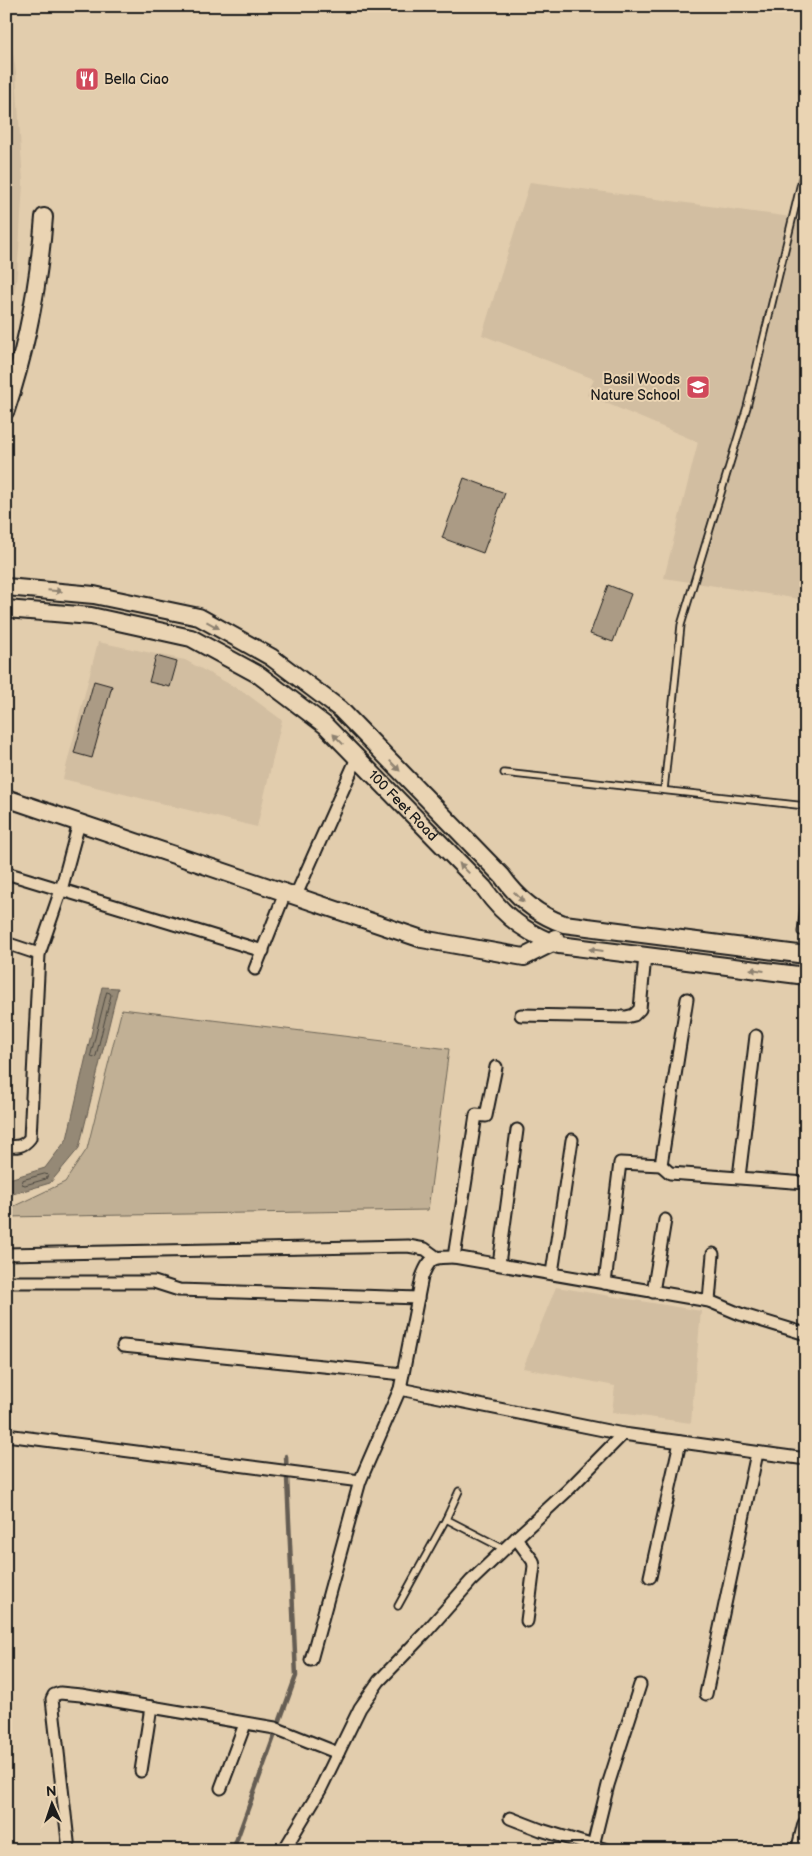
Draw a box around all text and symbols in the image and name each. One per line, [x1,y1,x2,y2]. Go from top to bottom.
restaurant icon: Bella Ciao [74,66,100,92]
place label: Bella Ciao [104,71,169,88]
place label: Basil Woods Nature School [590,371,680,404]
school or university icon: Basil Woods Nature School [685,374,711,400]
one-way arrow [47,588,63,596]
one-way arrow [205,621,220,629]
one-way arrow [332,733,344,745]
one-way arrow [389,760,401,772]
street label: 100 Feet Road [365,767,441,845]
one-way arrow [458,862,470,874]
one-way arrow [513,891,525,903]
one-way arrow [588,946,604,954]
one-way arrow [749,966,765,974]
north arrow [28,1778,78,1828]
text: N [46,1783,57,1800]

